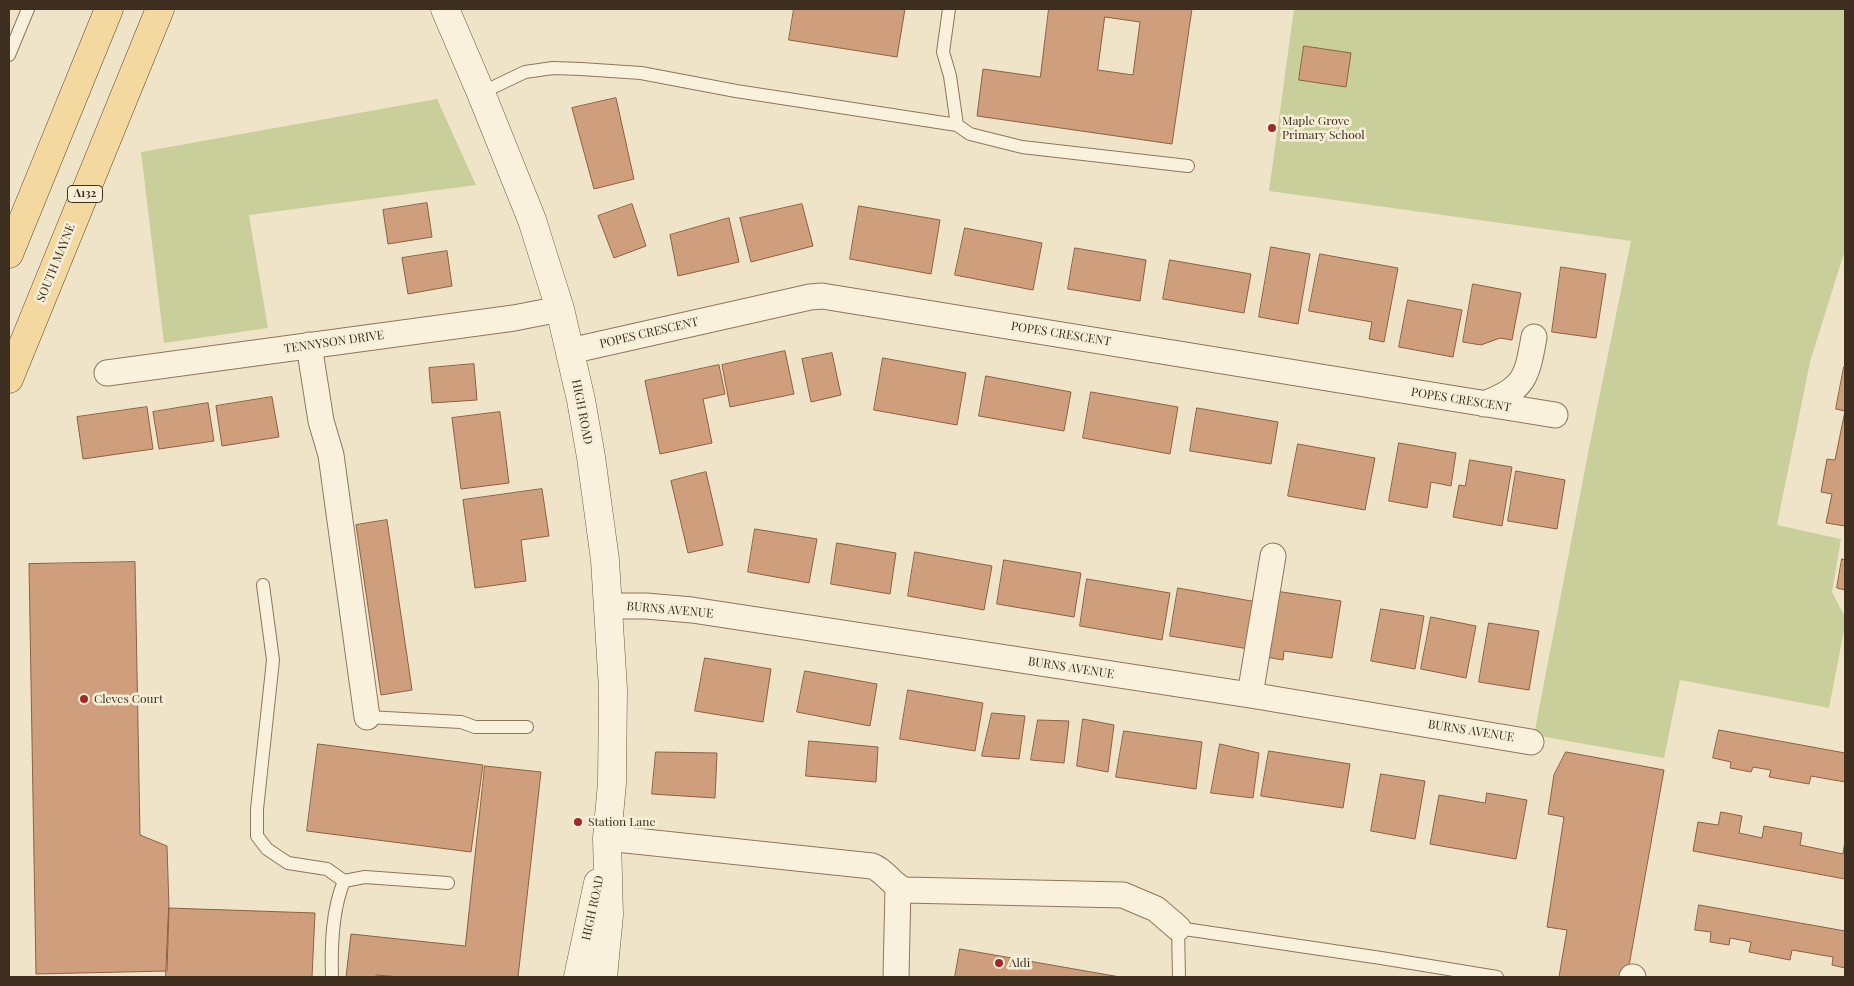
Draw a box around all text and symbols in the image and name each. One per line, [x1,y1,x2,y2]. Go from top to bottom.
place label: Maple Grove Primary School [1282,114,1365,142]
marker: Maple Grove Primary School [1266,122,1278,134]
road number: A132 [68,185,102,202]
street label: SOUTH MAYNE [34,222,78,304]
street label: POPES CRESCENT [598,315,700,351]
street label: POPES CRESCENT [1010,319,1112,349]
street label: TENNYSON DRIVE [283,328,385,356]
street label: HIGH ROAD [569,378,595,446]
street label: POPES CRESCENT [1410,385,1512,415]
street label: BURNS AVENUE [626,599,714,621]
street label: BURNS AVENUE [1027,654,1115,682]
place label: Cleves Court [94,692,163,706]
marker: Cleves Court [78,693,90,705]
street label: BURNS AVENUE [1427,717,1515,745]
place label: Station Lane [588,815,655,829]
marker: Station Lane [572,816,584,828]
street label: HIGH ROAD [579,874,607,942]
place label: Aldi [1009,956,1030,970]
marker: Aldi [993,957,1005,969]

